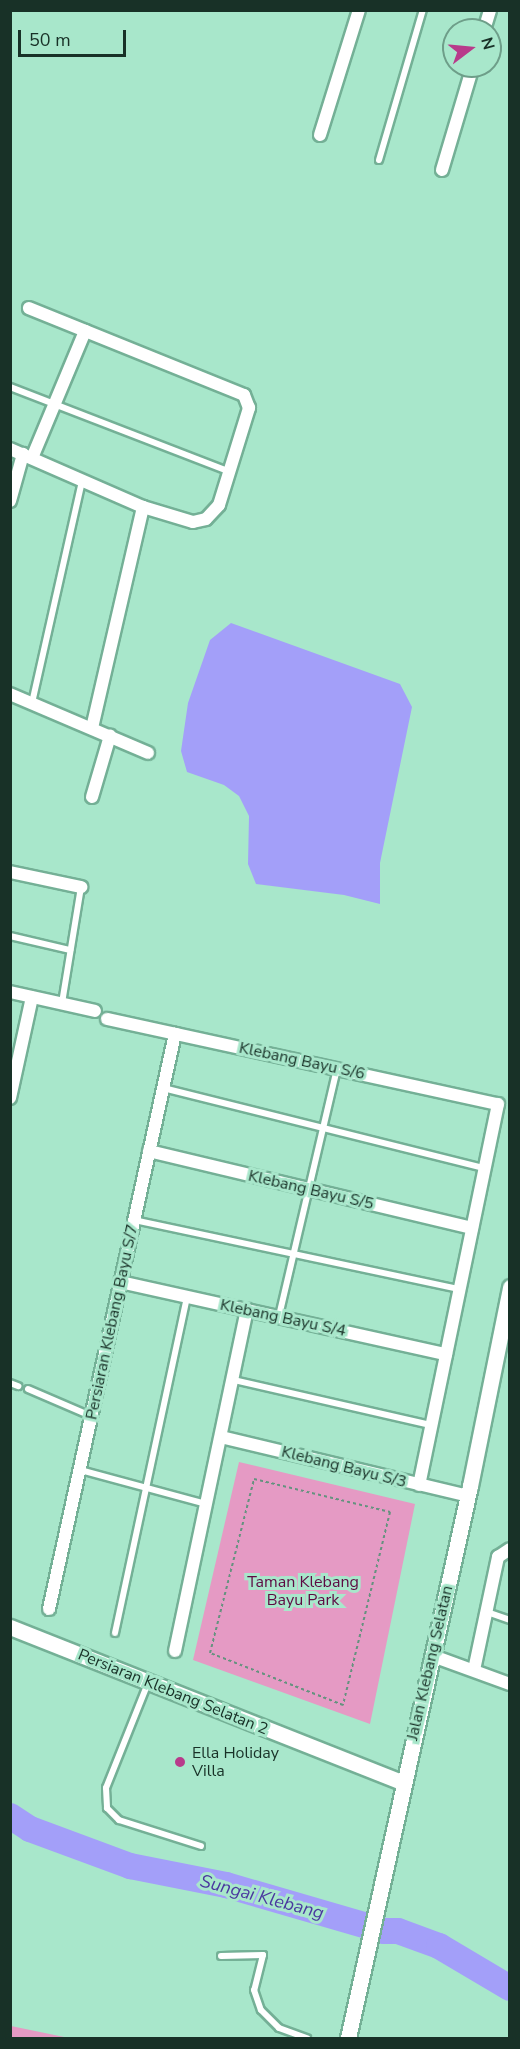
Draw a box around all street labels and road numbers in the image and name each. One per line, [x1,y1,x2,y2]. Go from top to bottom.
street label: Klebang Bayu S/6 [237,1038,367,1084]
street label: Klebang Bayu S/5 [246,1166,376,1214]
street label: Persiaran Klebang Bayu S/7 [82,1223,142,1421]
street label: Klebang Bayu S/4 [218,1295,348,1341]
street label: Klebang Bayu S/3 [280,1442,408,1492]
street label: Jalan Klebang Selatan [403,1584,457,1742]
street label: Persiaran Klebang Selatan 2 [75,1645,271,1739]

